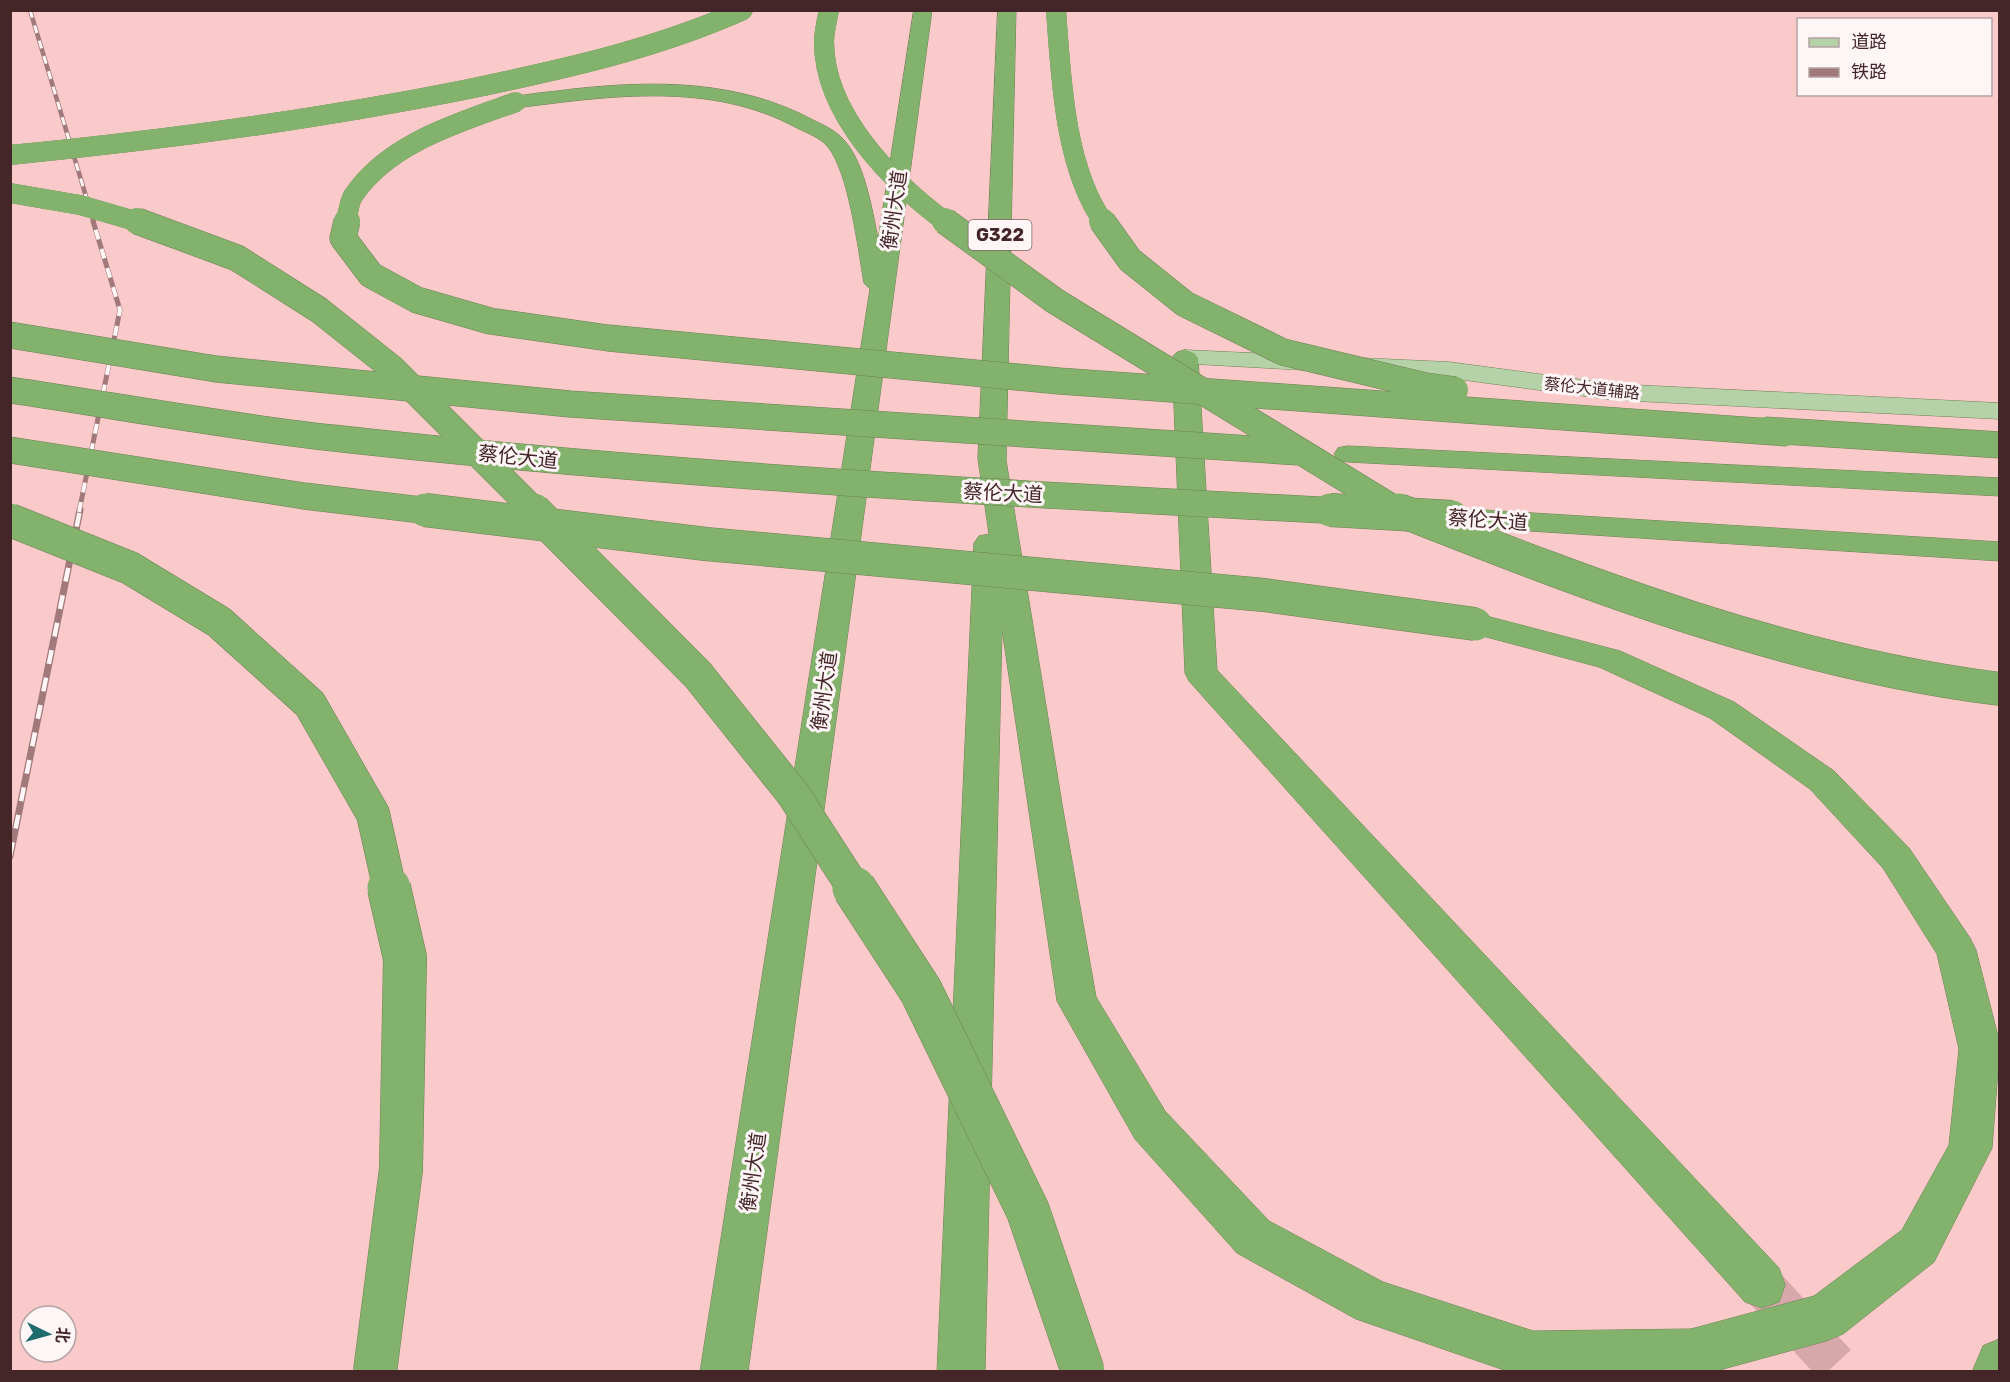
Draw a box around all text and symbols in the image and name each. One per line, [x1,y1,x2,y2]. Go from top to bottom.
legend [1797,18,1992,96]
text: 道路 [1851,31,1887,53]
text: 铁路 [1851,61,1887,83]
street label: 衡州大道 [877,169,911,251]
road number: G322 [968,220,1032,250]
street label: 蔡伦大道辅路 [1543,374,1641,403]
street label: 蔡伦大道 [477,441,559,473]
street label: 蔡伦大道 [962,479,1044,507]
street label: 蔡伦大道 [1447,505,1529,535]
street label: 衡州大道 [807,650,841,732]
street label: 衡州大道 [736,1131,770,1213]
north arrow [18,1304,78,1364]
text: 北 [52,1326,73,1344]

